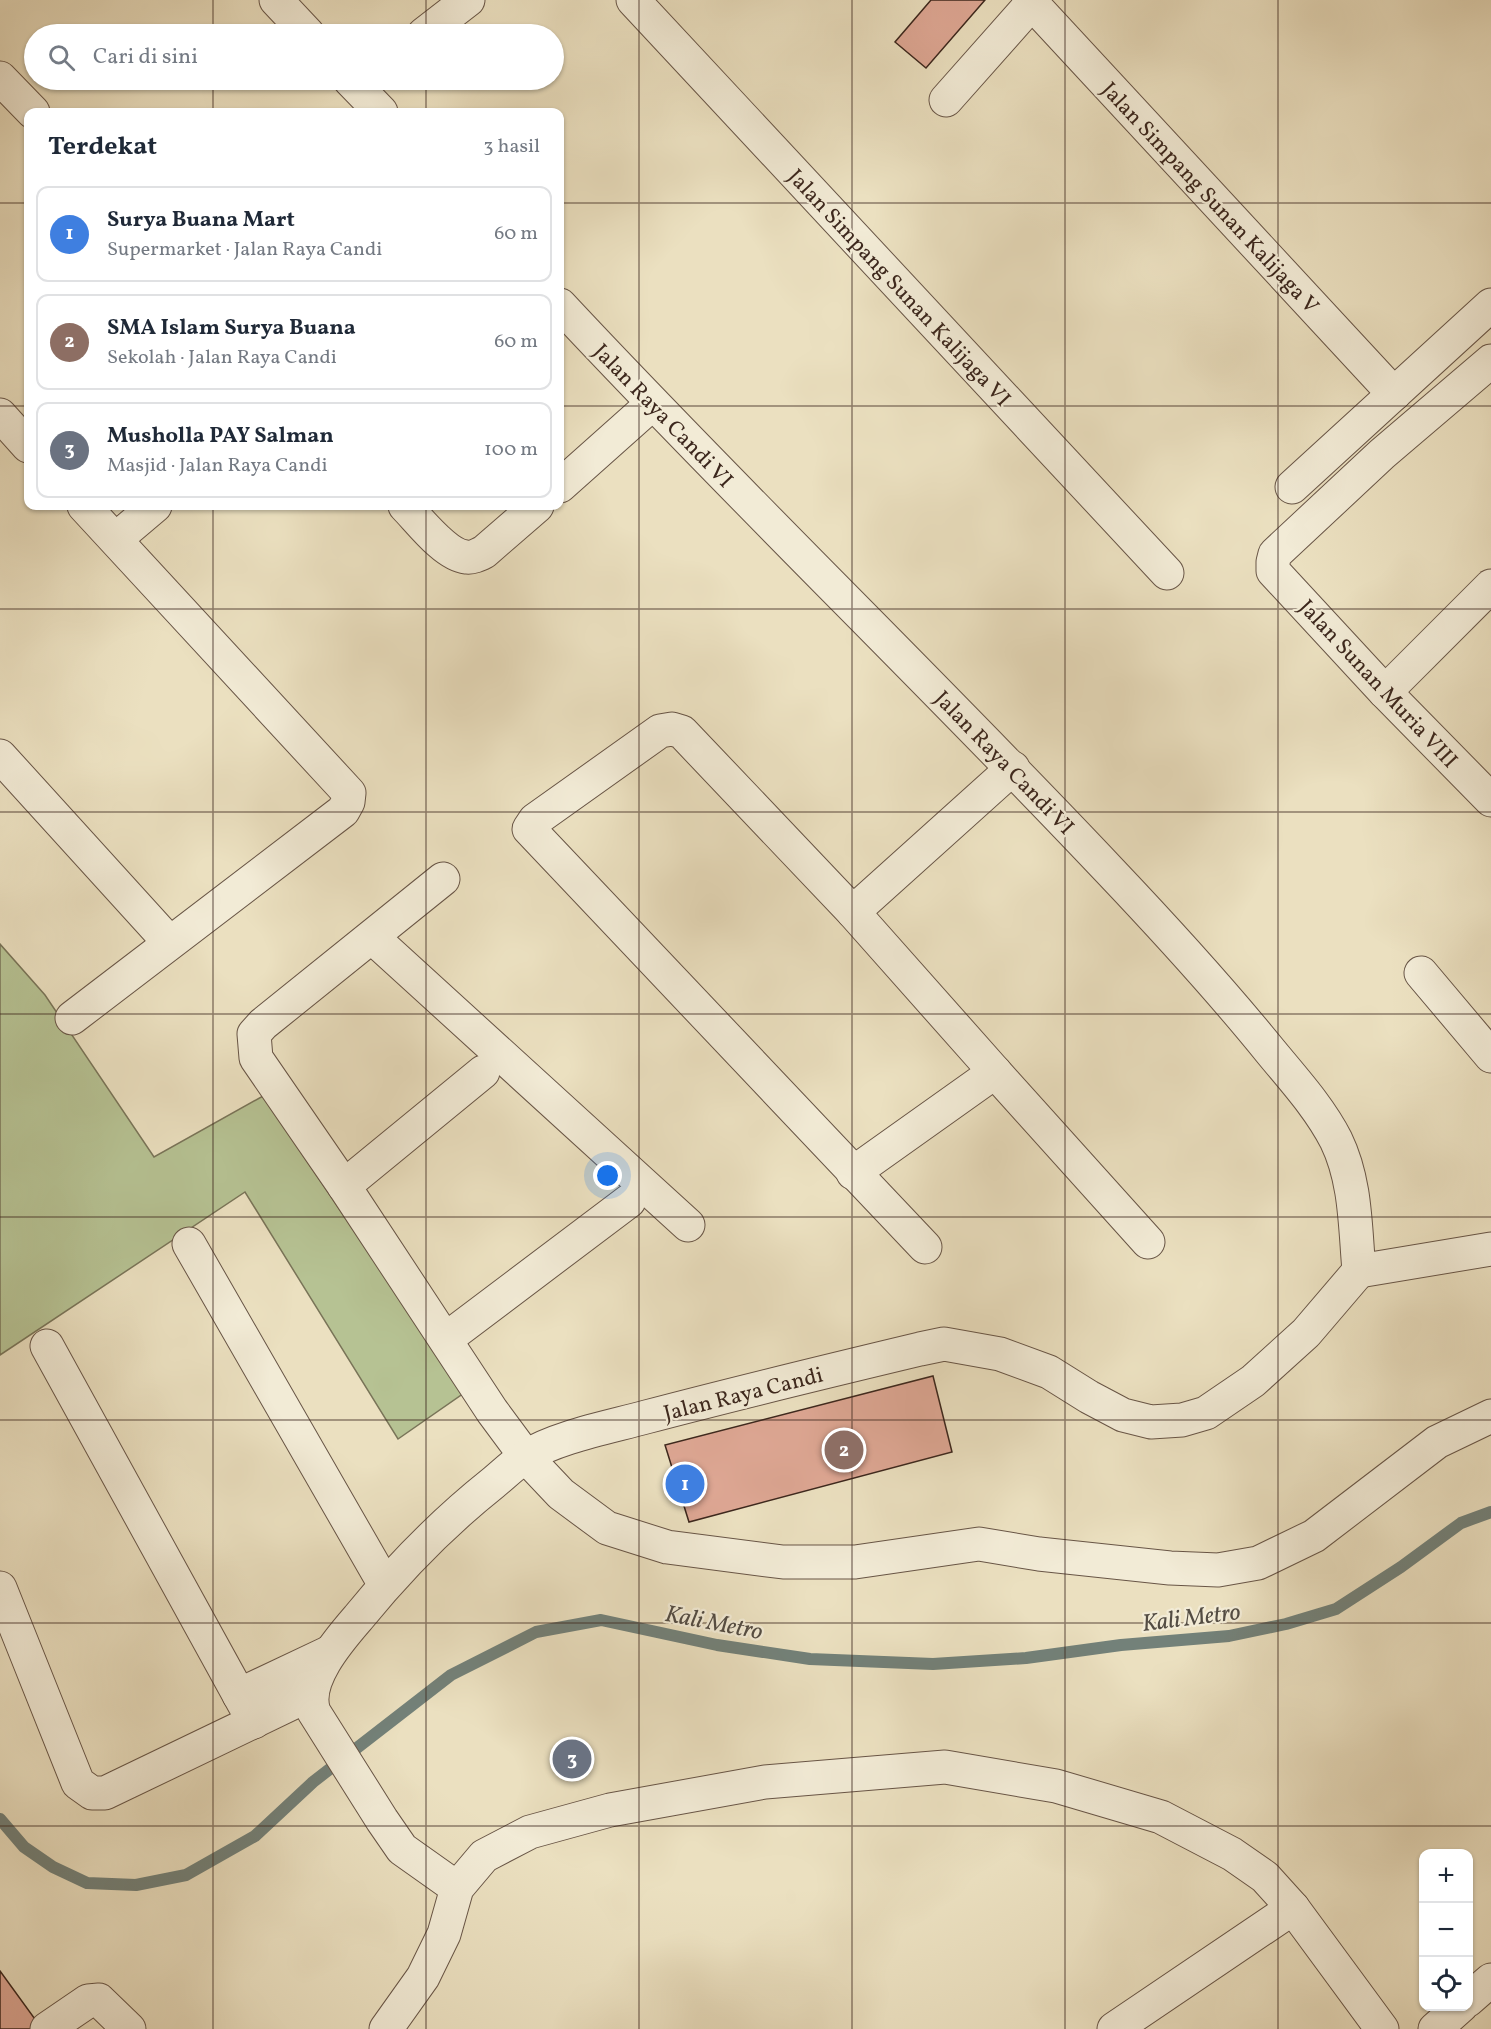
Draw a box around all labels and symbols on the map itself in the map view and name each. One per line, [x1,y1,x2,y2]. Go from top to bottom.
street label: Jalan Simpang Sunan Kalijaga V [1093,76,1325,322]
street label: Jalan Simpang Sunan Kalijaga VI [779,163,1017,414]
street label: Jalan Raya Candi VI [585,338,739,496]
street label: Jalan Sunan Muria VIII [1291,593,1464,776]
street label: Jalan Raya Candi VI [926,685,1080,843]
your location [593,1161,622,1190]
street label: Jalan Raya Candi [661,1361,827,1430]
pin: 2 [824,1428,864,1472]
pin: 1 [666,1462,704,1506]
water label: Kali Metro [1140,1596,1242,1642]
water label: Kali Metro [662,1598,765,1650]
pin: 3 [552,1736,592,1782]

